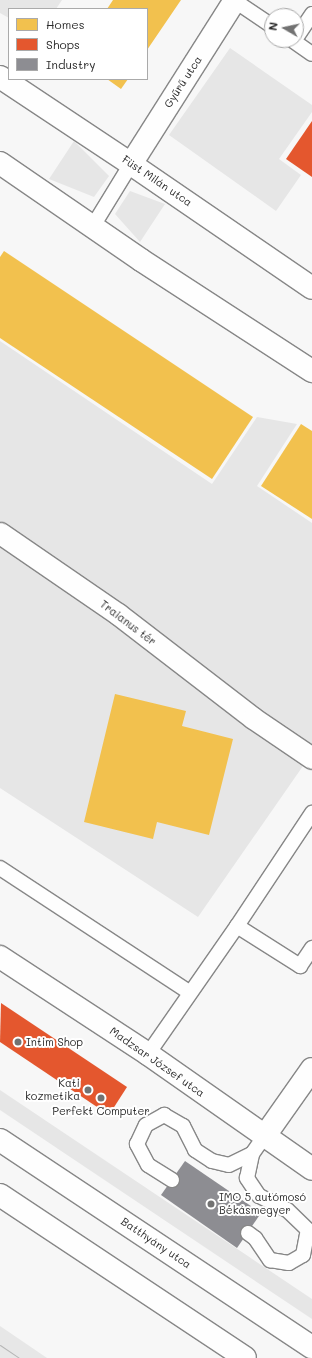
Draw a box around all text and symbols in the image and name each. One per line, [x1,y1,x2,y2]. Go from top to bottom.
legend [8,8,148,80]
north arrow [264,8,304,48]
text: Homes [46,16,85,32]
text: N [265,21,281,32]
text: Shops [46,36,80,52]
street label: Gyűrű utca [161,54,205,110]
text: Industry [46,56,95,72]
street label: Füst Milán utca [120,153,194,209]
street label: Traianus tér [97,598,159,648]
street label: Madzsar József utca [107,1024,207,1100]
place label: Intim Shop [26,1035,83,1049]
marker: Intim Shop [13,1037,23,1047]
place label: Kati kozmetika [25,1077,80,1103]
marker: Kati kozmetika [83,1085,93,1095]
marker: Perfekt Computer [96,1093,106,1103]
place label: Perfekt Computer [52,1104,150,1118]
place label: IMO 5 autómosó Békásmegyer [219,1191,306,1217]
marker: IMO 5 autómosó Békásmegyer [206,1199,216,1209]
street label: Batthyány utca [118,1215,194,1271]

